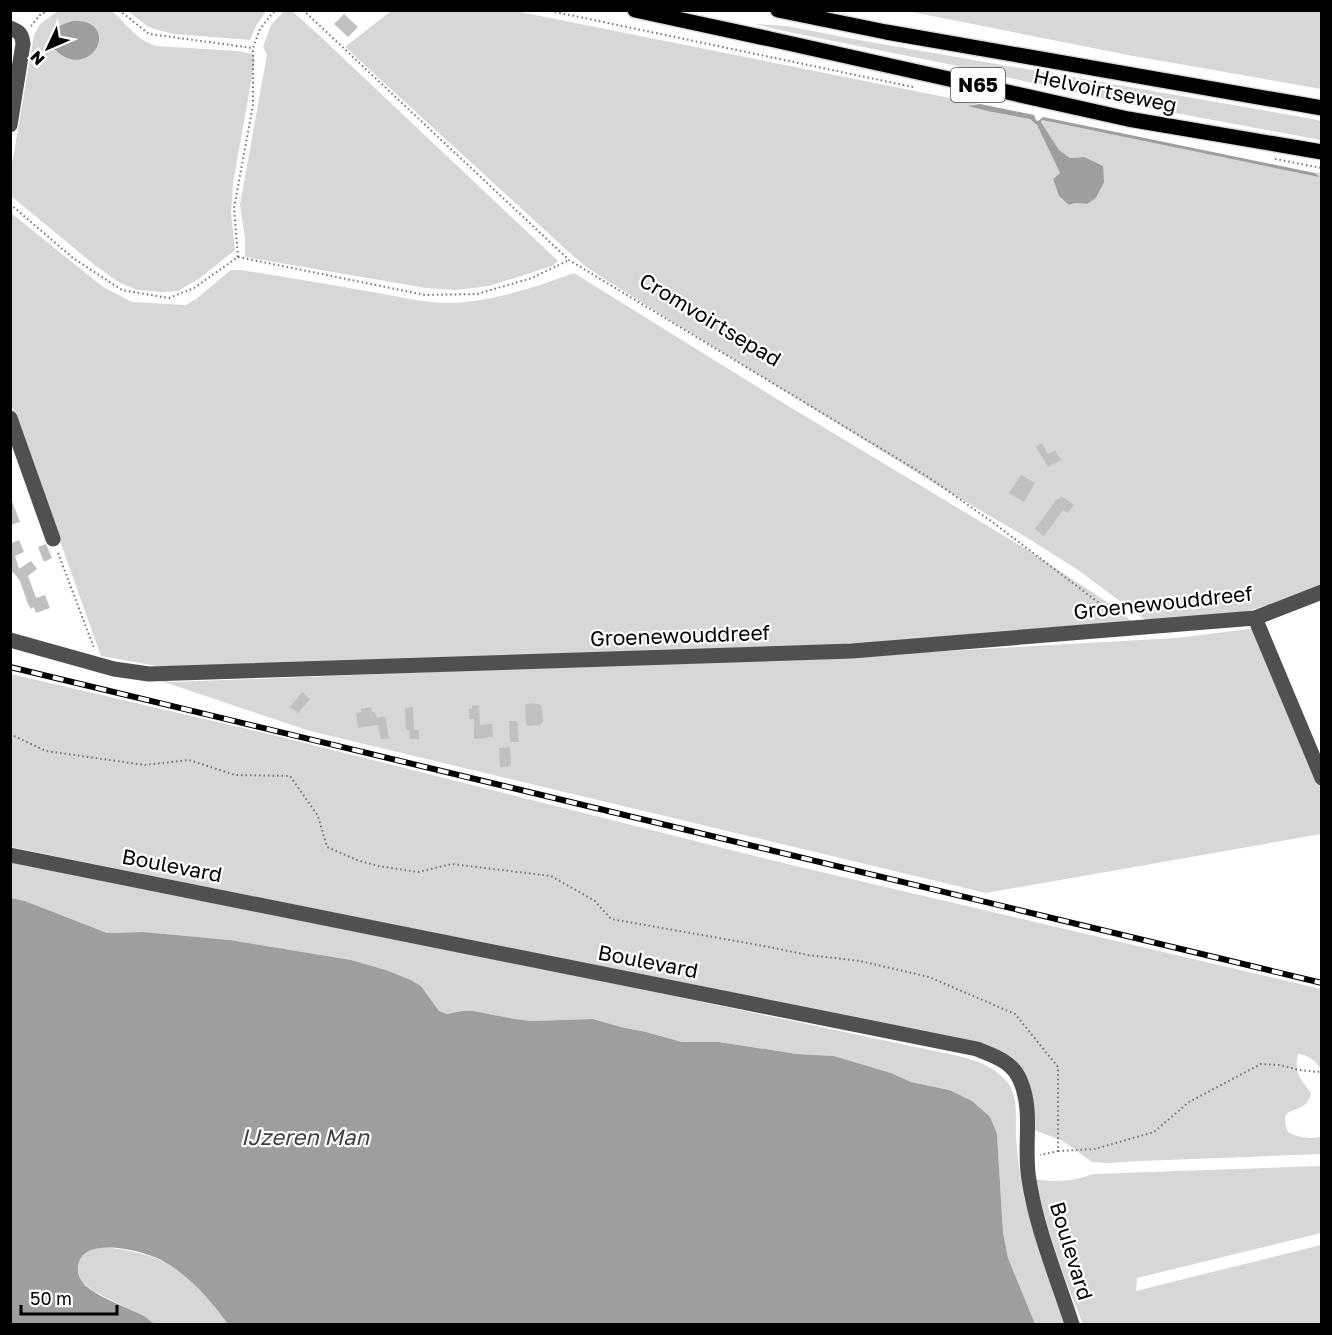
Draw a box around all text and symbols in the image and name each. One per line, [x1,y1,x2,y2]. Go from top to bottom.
north arrow [18,18,78,78]
text: N [26,47,49,70]
street label: Helvoirtseweg [1031,62,1179,118]
road number: N65 [951,68,1005,102]
street label: Cromvoirtsepad [635,267,786,372]
street label: Groenewouddreef [1072,580,1254,624]
street label: Groenewouddreef [589,619,771,651]
street label: Boulevard [120,843,225,887]
street label: Boulevard [596,939,701,983]
water label: IJzeren Man [241,1123,371,1150]
street label: Boulevard [1045,1198,1099,1303]
scale bar [21,1278,117,1316]
text: 50 m [30,1287,72,1309]

